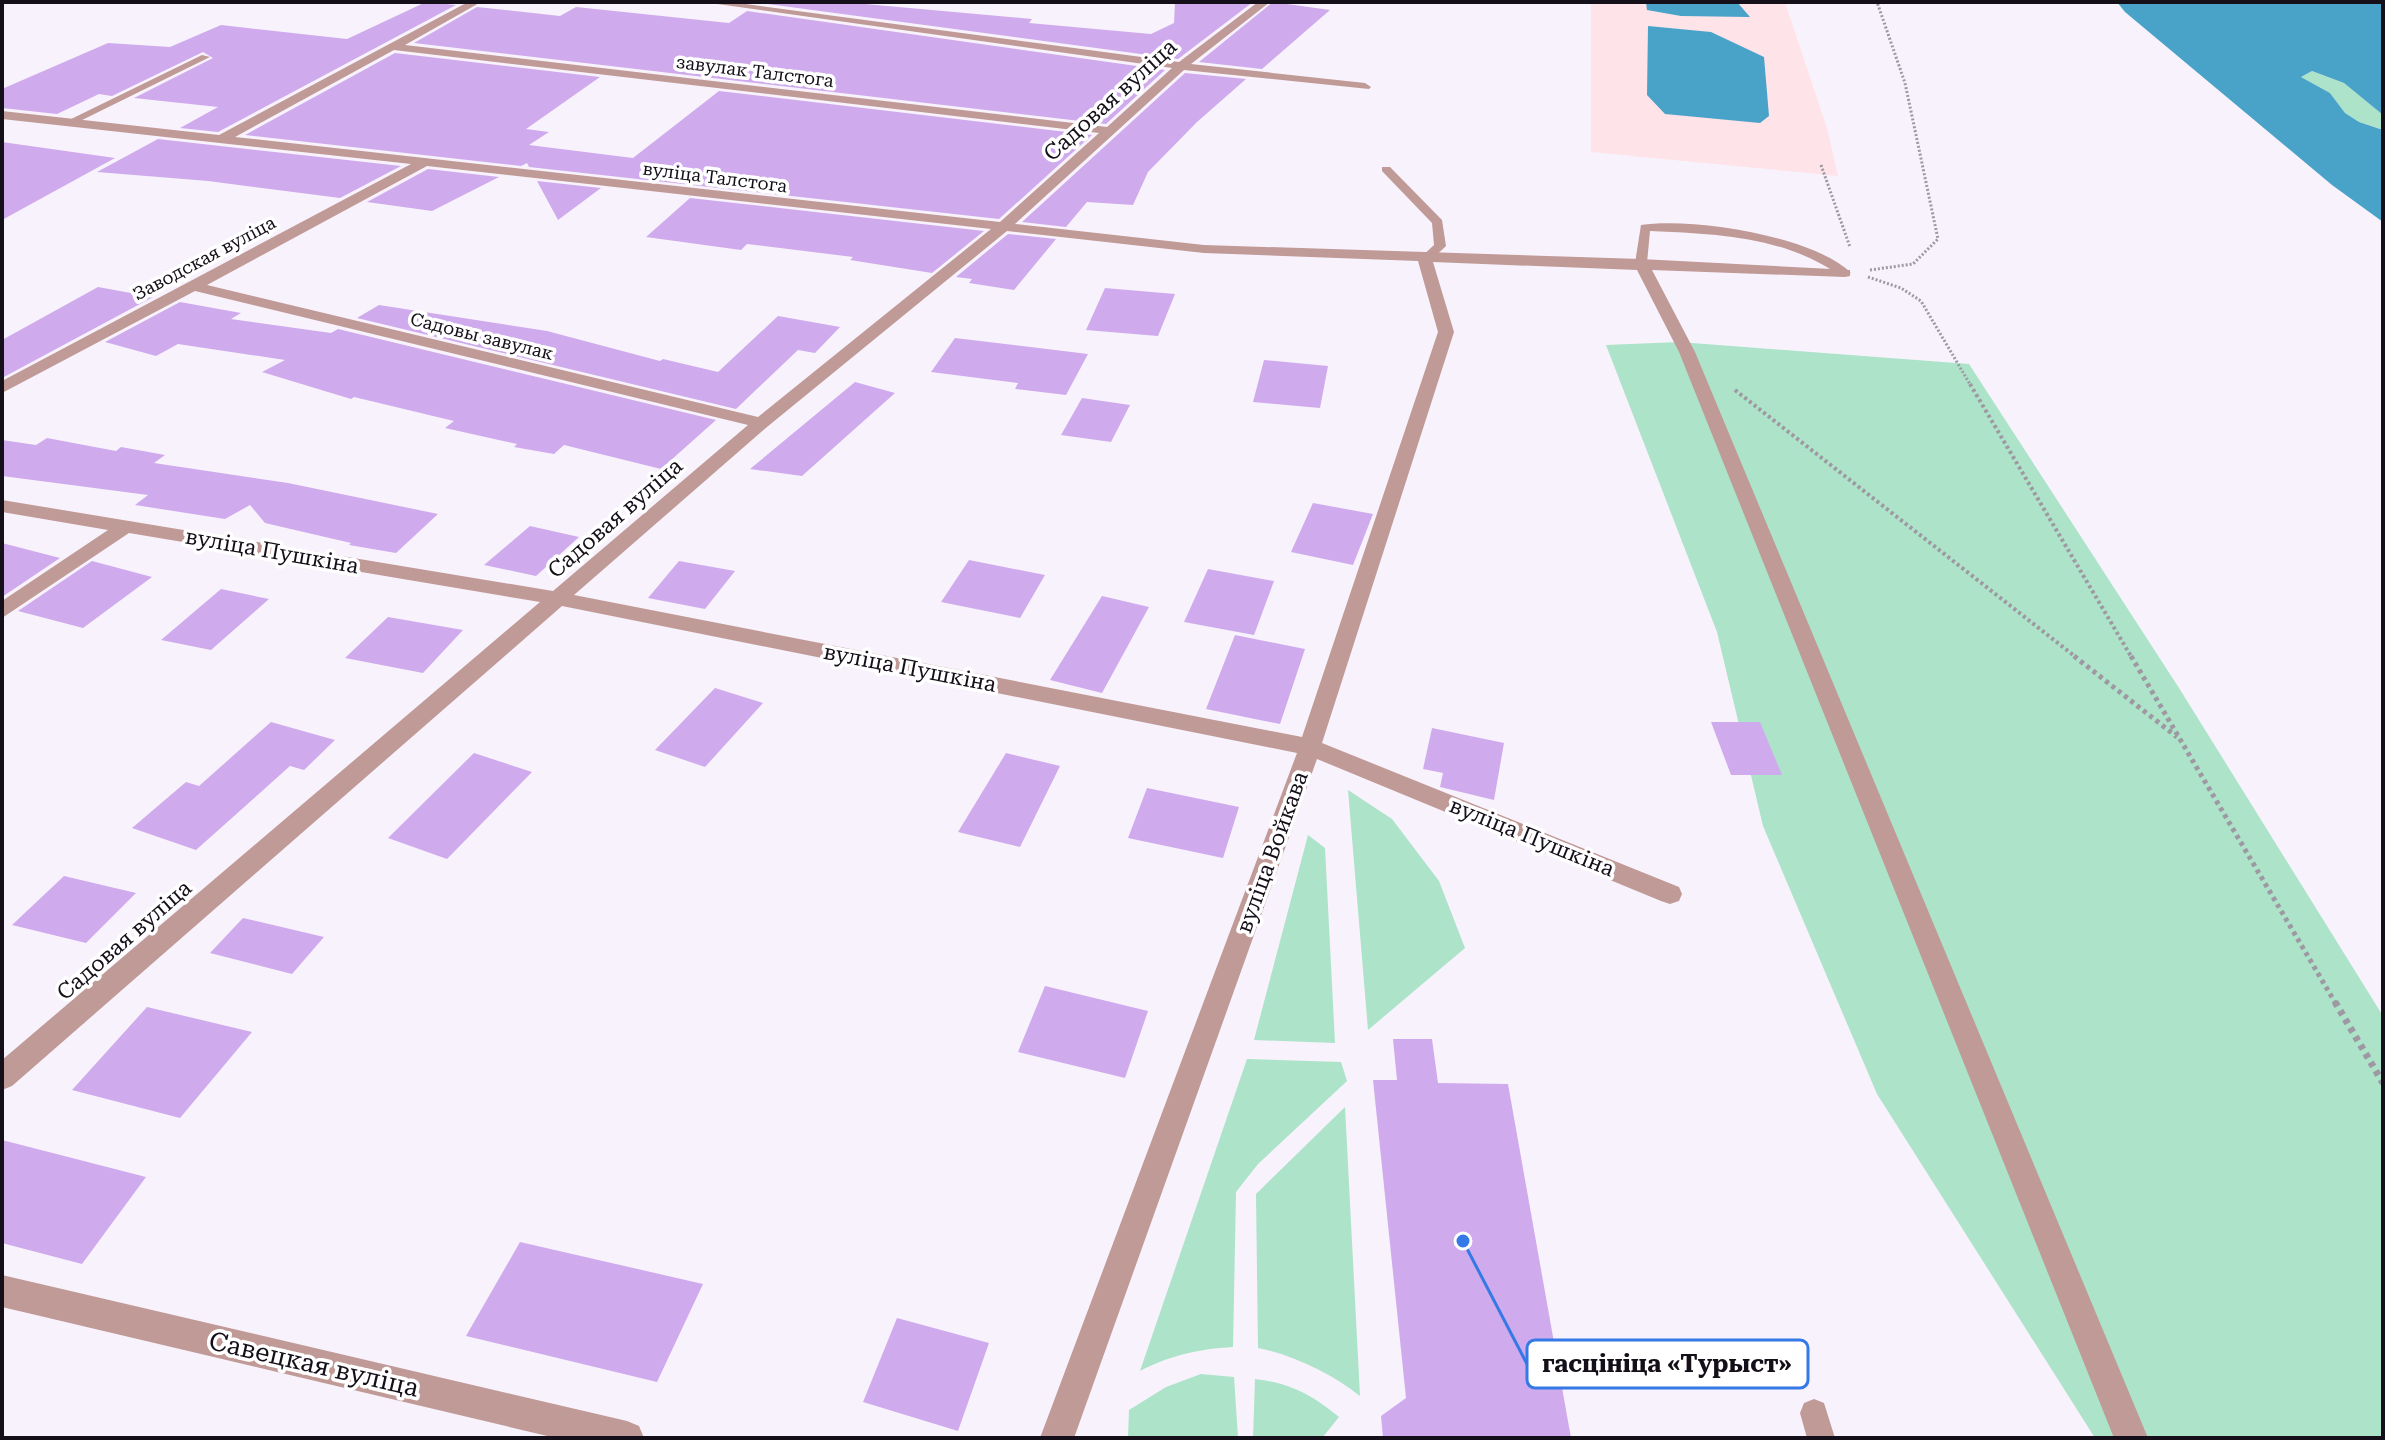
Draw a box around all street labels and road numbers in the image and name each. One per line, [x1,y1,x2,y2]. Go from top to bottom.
street label: Садовая вуліца [1039,34,1181,166]
street label: завулак Талстога [675,51,835,91]
street label: вуліца Талстога [642,158,789,196]
street label: Заводская вуліца [129,211,279,304]
street label: Садовы завулак [408,308,556,364]
street label: Садовая вуліца [543,453,687,583]
street label: вуліца Пушкіна [183,523,361,579]
street label: вуліца Пушкіна [821,639,999,697]
street label: вуліца Войкава [1231,768,1313,936]
street label: вуліца Пушкіна [1446,793,1618,882]
street label: Садовая вуліца [52,875,196,1005]
street label: Савецкая вуліца [206,1325,422,1403]

